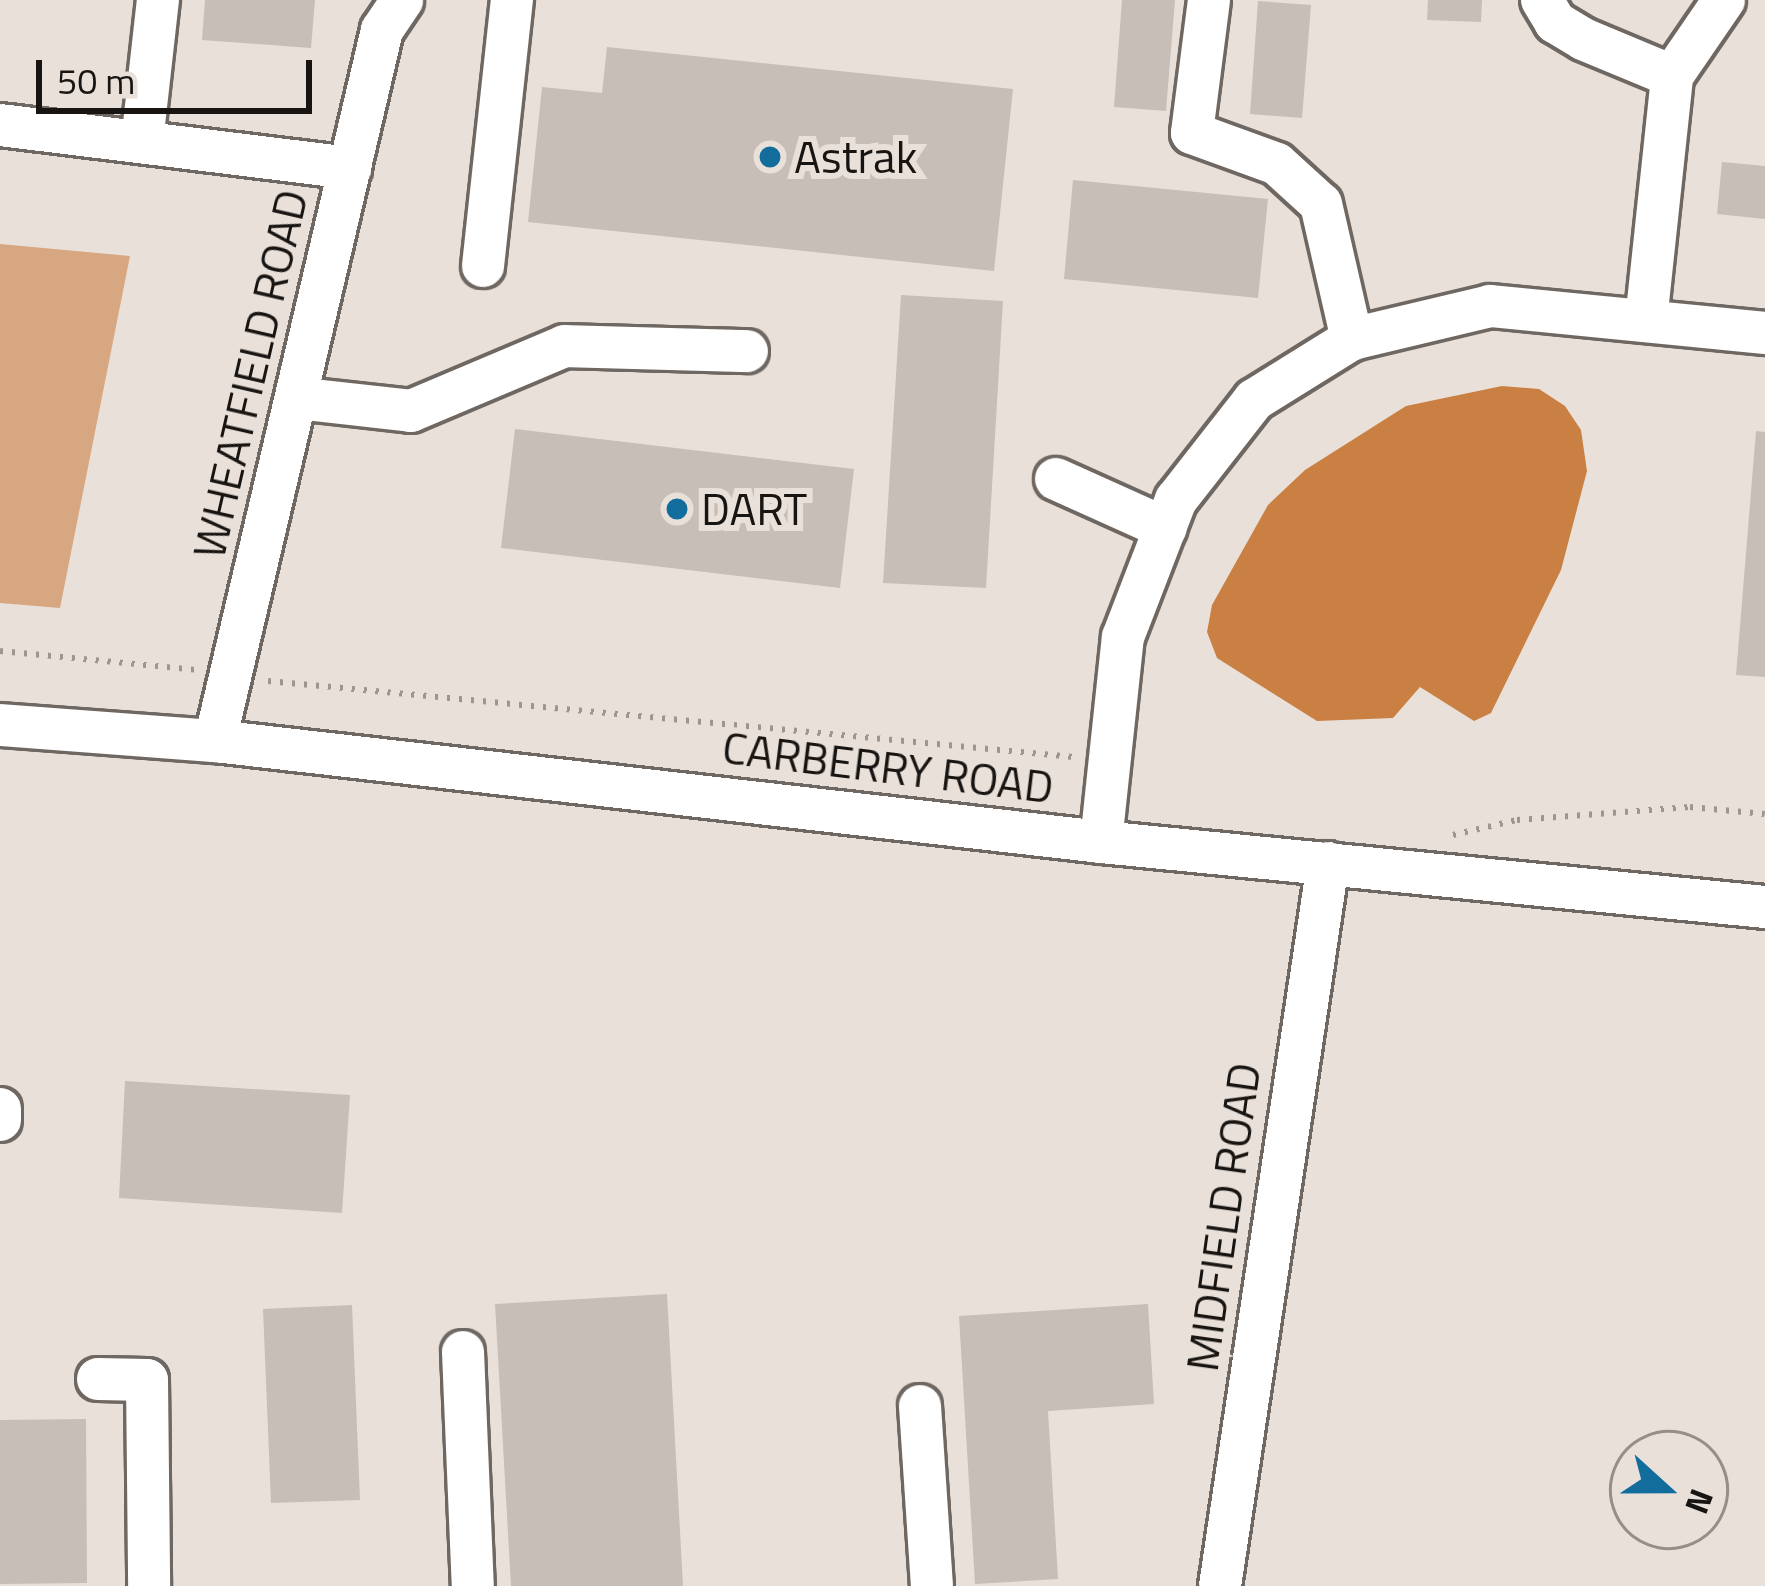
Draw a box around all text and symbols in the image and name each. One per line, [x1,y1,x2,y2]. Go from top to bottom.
scale bar [42,36,318,110]
text: 50 m [57,53,135,108]
place label: Astrak [794,130,917,184]
marker: Astrak [757,144,783,170]
street label: WHEATFIELD ROAD [181,185,319,563]
place label: DART [701,482,807,536]
marker: DART [664,496,690,522]
street label: CARBERRY ROAD [719,720,1057,814]
street label: MIDFIELD ROAD [1175,1059,1271,1375]
north arrow [1609,1430,1729,1550]
text: N [1672,1482,1727,1521]

